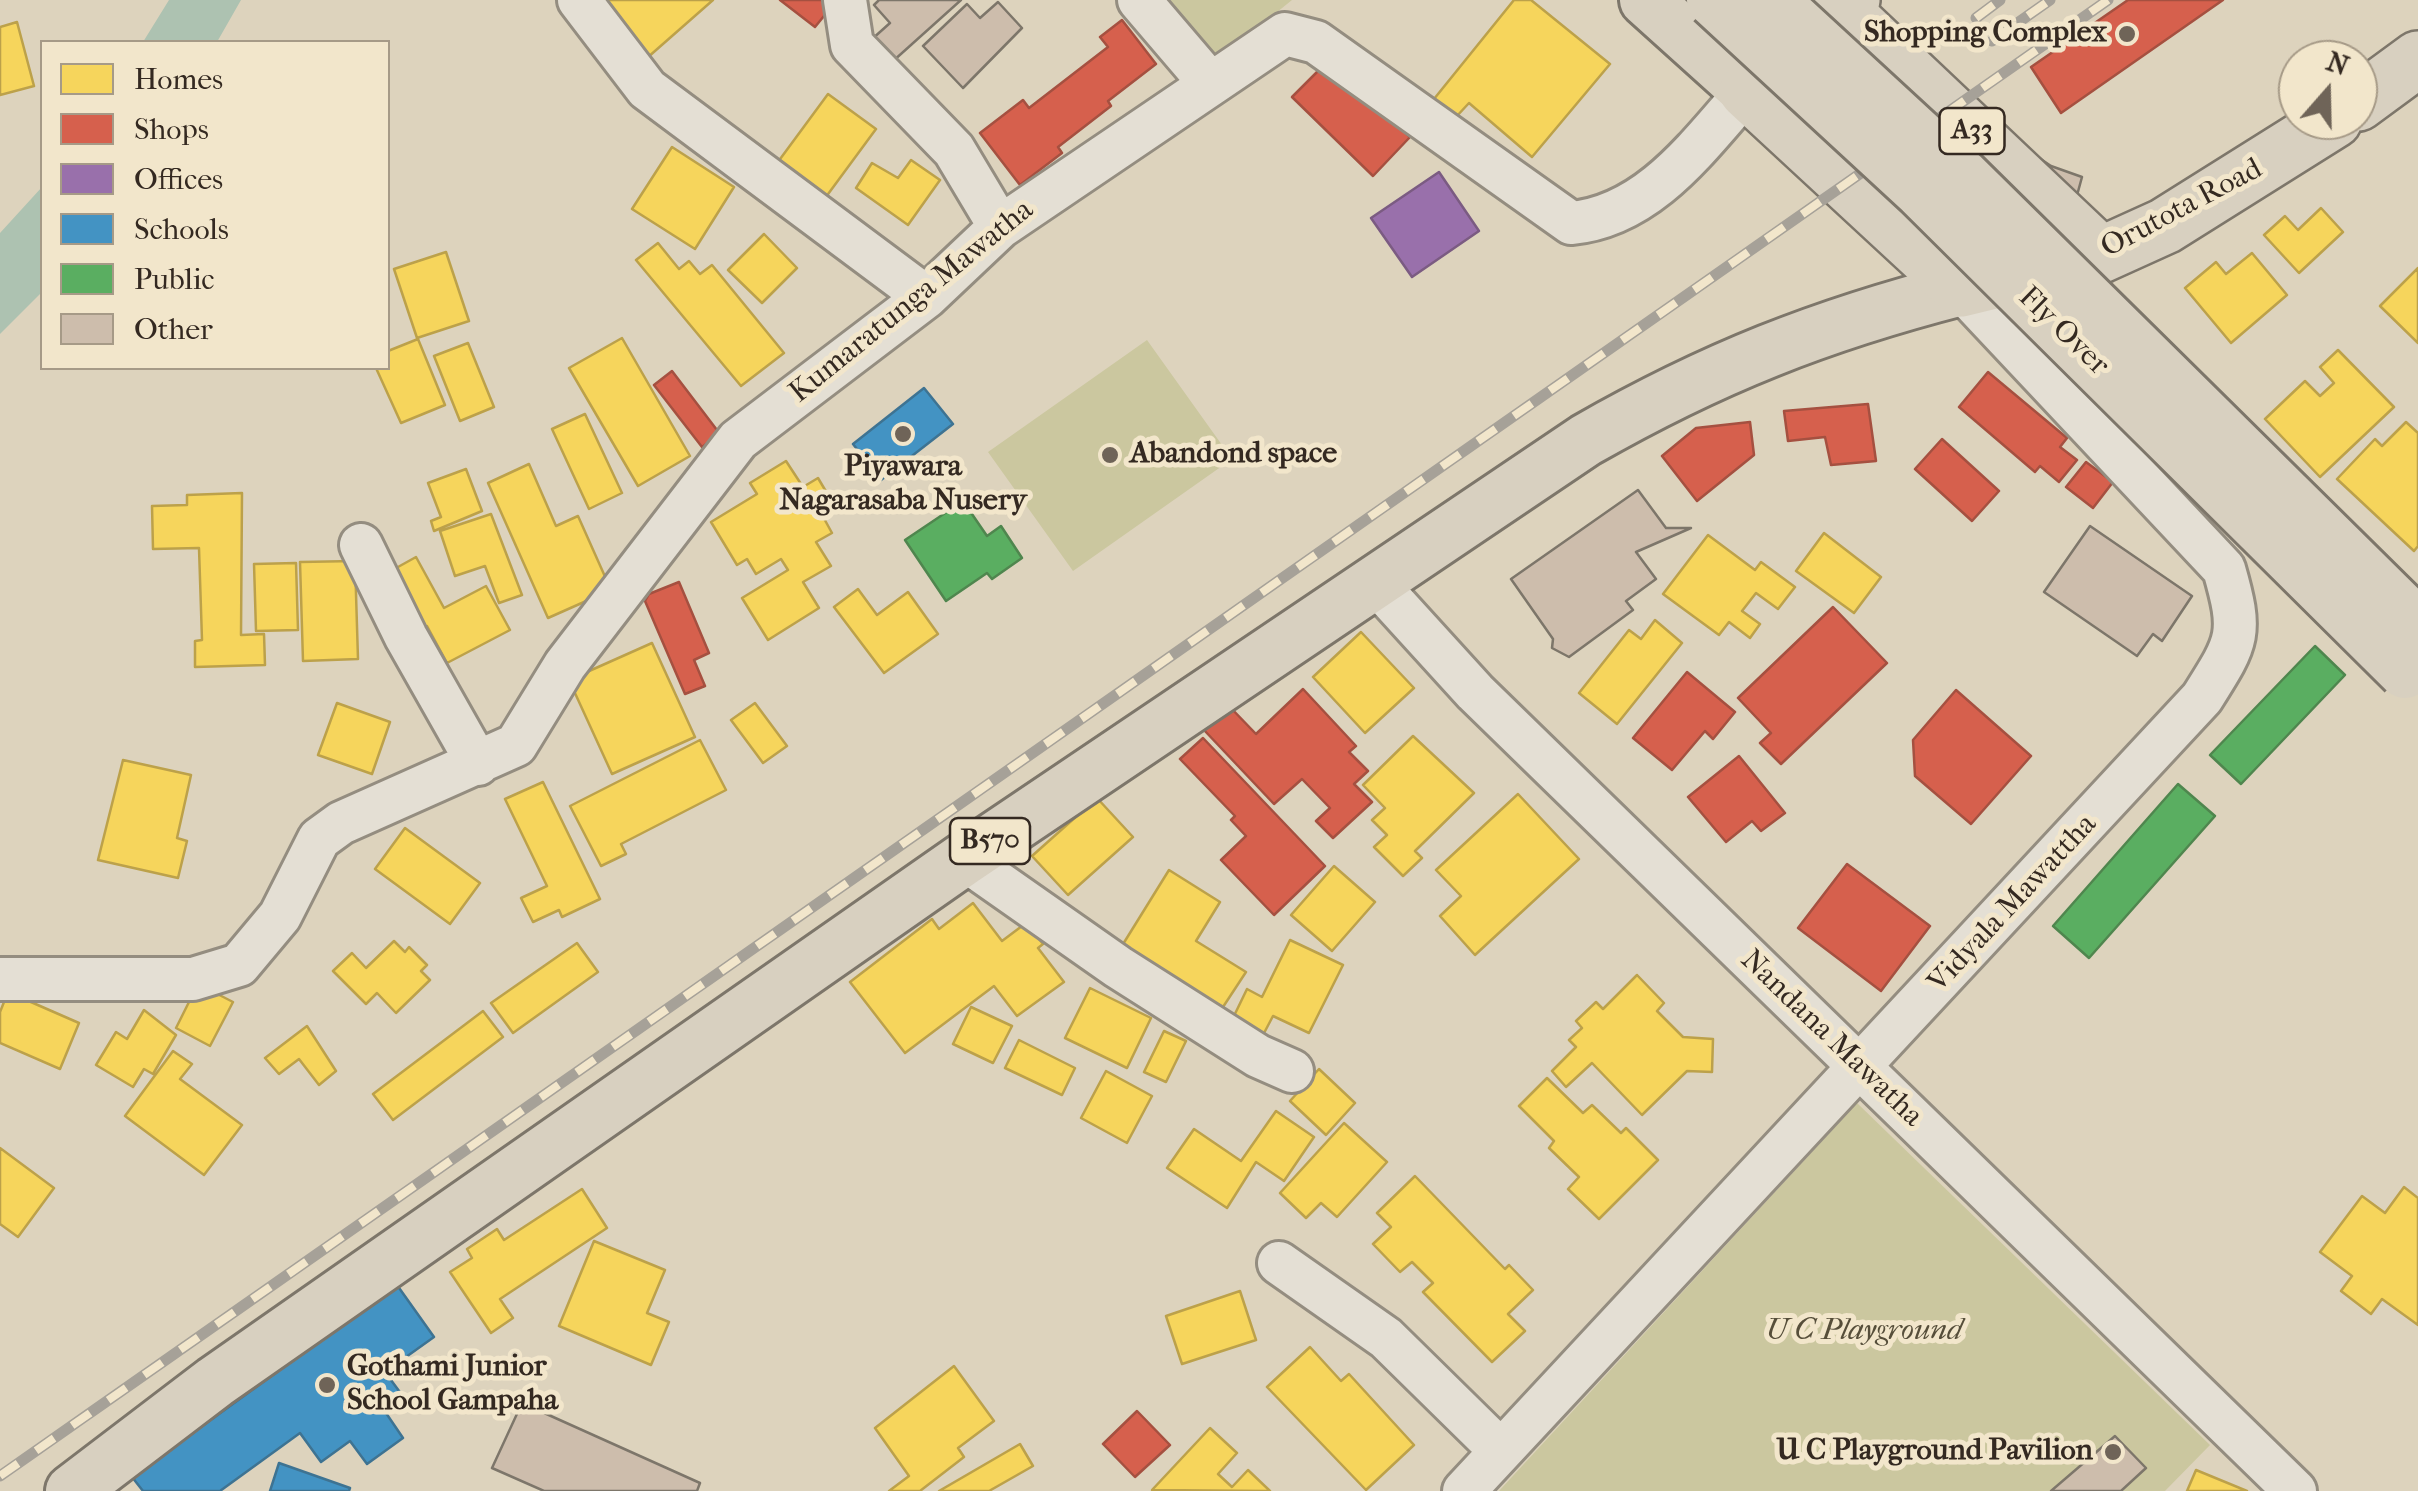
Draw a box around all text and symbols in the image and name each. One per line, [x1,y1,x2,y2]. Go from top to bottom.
place label: Shopping Complex [1864,16,2107,52]
marker: Shopping Complex [2116,23,2138,45]
legend [40,40,390,370]
north arrow [2278,40,2378,140]
text: N [2322,44,2353,82]
text: Homes [134,62,223,97]
road number: A33 [1940,108,2004,154]
text: Shops [134,112,209,147]
street label: Orutota Road [2095,152,2269,266]
text: Offices [134,162,223,197]
street label: Kumaratunga Mawatha [783,193,1041,411]
text: Schools [134,212,229,247]
text: Public [134,262,215,297]
street label: Fly Over [2010,280,2116,384]
text: Other [134,312,213,347]
marker: Piyawara Nagarasaba Nusery [892,423,914,445]
place label: Abandond space [1130,437,1337,473]
marker: Abandond space [1099,444,1121,466]
place label: Piyawara Nagarasaba Nusery [779,450,1027,520]
street label: Vidyala Mawattha [1921,807,2105,1001]
road number: B570 [950,818,1030,864]
street label: Nandana Mawatha [1732,943,1930,1135]
park label: U C Playground [1766,1314,1962,1350]
place label: Gothami Junior School Gampaha [347,1350,558,1420]
marker: Gothami Junior School Gampaha [316,1374,338,1396]
place label: U C Playground Pavilion [1776,1434,2093,1470]
marker: U C Playground Pavilion [2102,1441,2124,1463]

